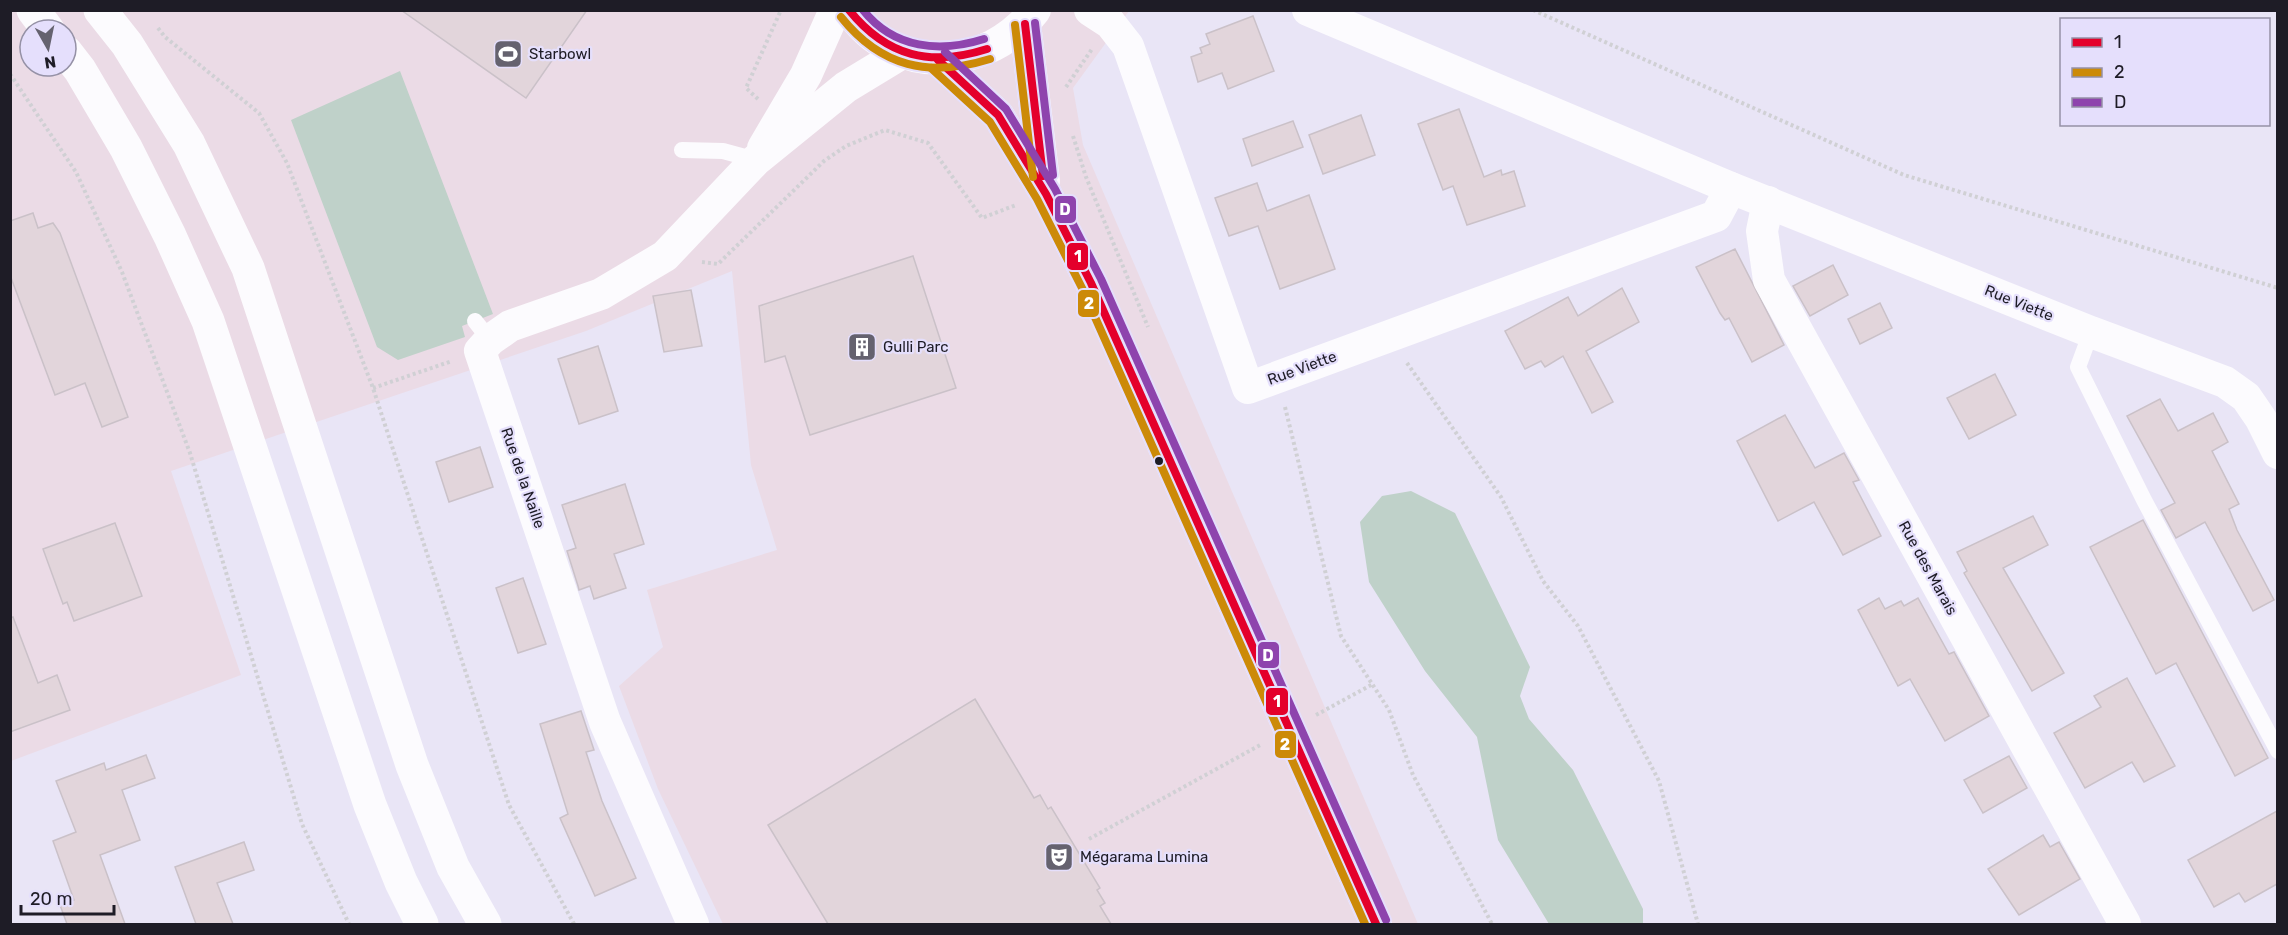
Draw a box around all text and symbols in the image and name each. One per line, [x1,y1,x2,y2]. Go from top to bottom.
north arrow [18,18,78,78]
legend [2060,18,2270,126]
text: 1 [2114,31,2122,53]
sports icon: Starbowl [492,38,524,70]
place label: Starbowl [529,45,591,63]
text: N [43,52,57,73]
text: 2 [2114,61,2125,83]
text: D [2114,91,2126,113]
line badge: D [1054,195,1077,224]
text: D [1059,200,1071,219]
line badge: 1 [1066,242,1089,271]
text: 1 [1074,247,1082,266]
street label: Rue Viette [1982,281,2056,325]
line badge: 2 [1077,289,1100,318]
text: 2 [1084,294,1094,313]
building icon: Gulli Parc [846,331,878,363]
place label: Gulli Parc [883,338,948,356]
street label: Rue Viette [1265,347,1339,389]
street label: Rue de la Naille [497,425,549,531]
unlabelled marker [1153,455,1165,467]
street label: Rue des Marais [1895,518,1961,619]
line badge: D [1257,641,1280,669]
text: D [1262,646,1274,665]
line badge: 1 [1265,687,1289,716]
text: 1 [1273,692,1281,711]
line badge: 2 [1274,730,1297,759]
text: 2 [1280,735,1290,754]
theatre icon: Mégarama Lumina [1043,841,1075,873]
place label: Mégarama Lumina [1080,848,1208,866]
scale bar [21,878,114,916]
text: 20 m [30,888,72,910]

